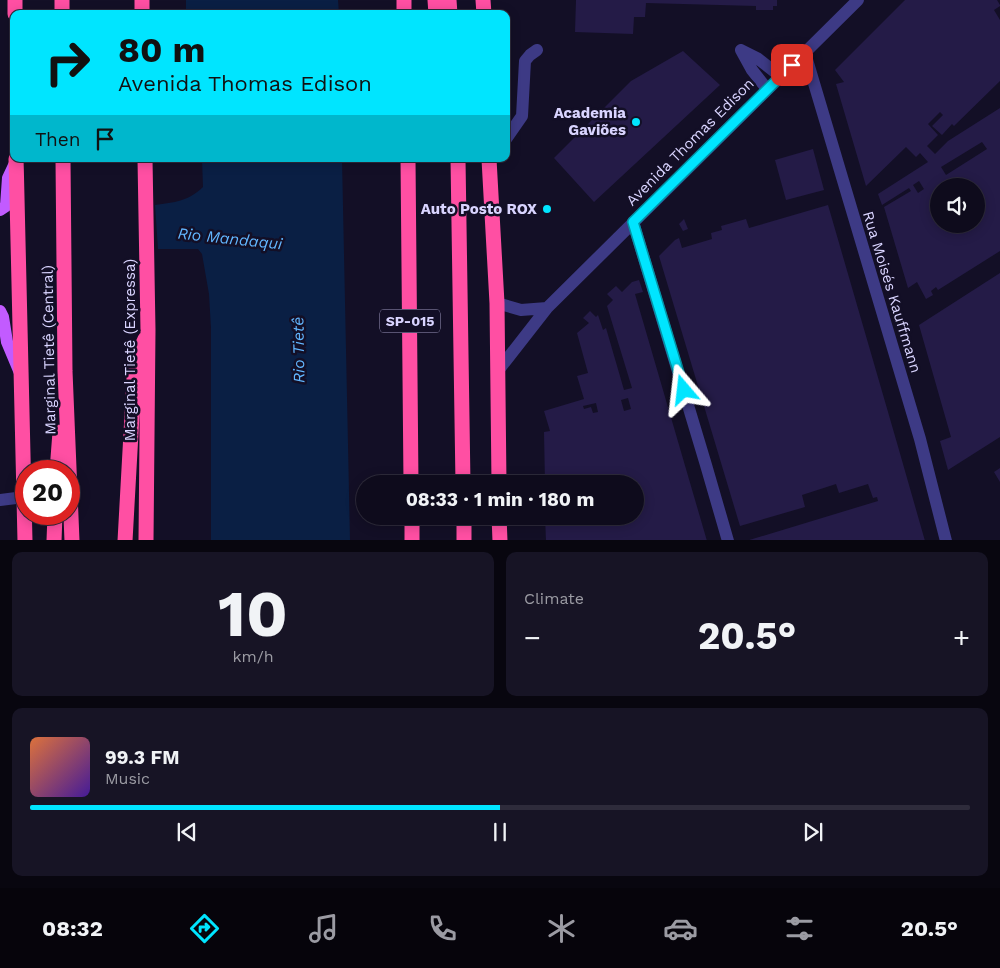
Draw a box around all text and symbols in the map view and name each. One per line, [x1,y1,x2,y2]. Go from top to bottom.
text: 80 m [118,29,205,71]
icon: right [35,30,100,95]
pin [771,44,813,86]
icon: arrive [778,51,806,79]
text: Avenida Thomas Edison [118,71,372,96]
street label: Avenida Thomas Edison [622,74,758,210]
place label: Academia Gaviões [554,104,626,139]
marker: Academia Gaviões [630,116,642,128]
icon: arrive [91,125,119,153]
text: Then [35,128,81,151]
map controls [930,178,985,233]
button: sound [930,178,985,233]
place label: Auto Posto ROX [421,200,537,218]
marker: Auto Posto ROX [541,203,553,215]
street label: Rua Moisés Kauffmann [859,209,925,375]
water label: Rio Mandaqui [177,224,284,254]
street label: Marginal Tietê (Expressa) [121,259,139,441]
street label: Marginal Tietê (Central) [39,265,59,435]
road number: SP-015 [380,310,440,332]
water label: Rio Tietê [288,317,309,383]
position arrow [657,363,709,415]
speed limit sign: 20 [15,460,80,525]
text: 08:33 · 1 min · 180 m [406,488,594,511]
text: 10 [218,576,288,652]
text: Climate [524,589,584,608]
text: 20.5° [698,614,796,658]
text: − [524,621,541,654]
text: + [953,621,970,654]
text: km/h [232,647,274,666]
text: 99.3 FM [105,746,179,769]
text: Music [105,769,150,788]
icon: previous [173,818,201,846]
icon: pause [486,818,514,846]
icon: next [799,818,827,846]
icon: directions [187,911,222,946]
icon: music [306,911,341,946]
icon: phone [425,911,460,946]
icon: climate [544,911,579,946]
icon: car [663,911,698,946]
icon: filters [782,911,817,946]
text: 08:32 [42,916,103,941]
text: 20.5° [901,916,958,941]

